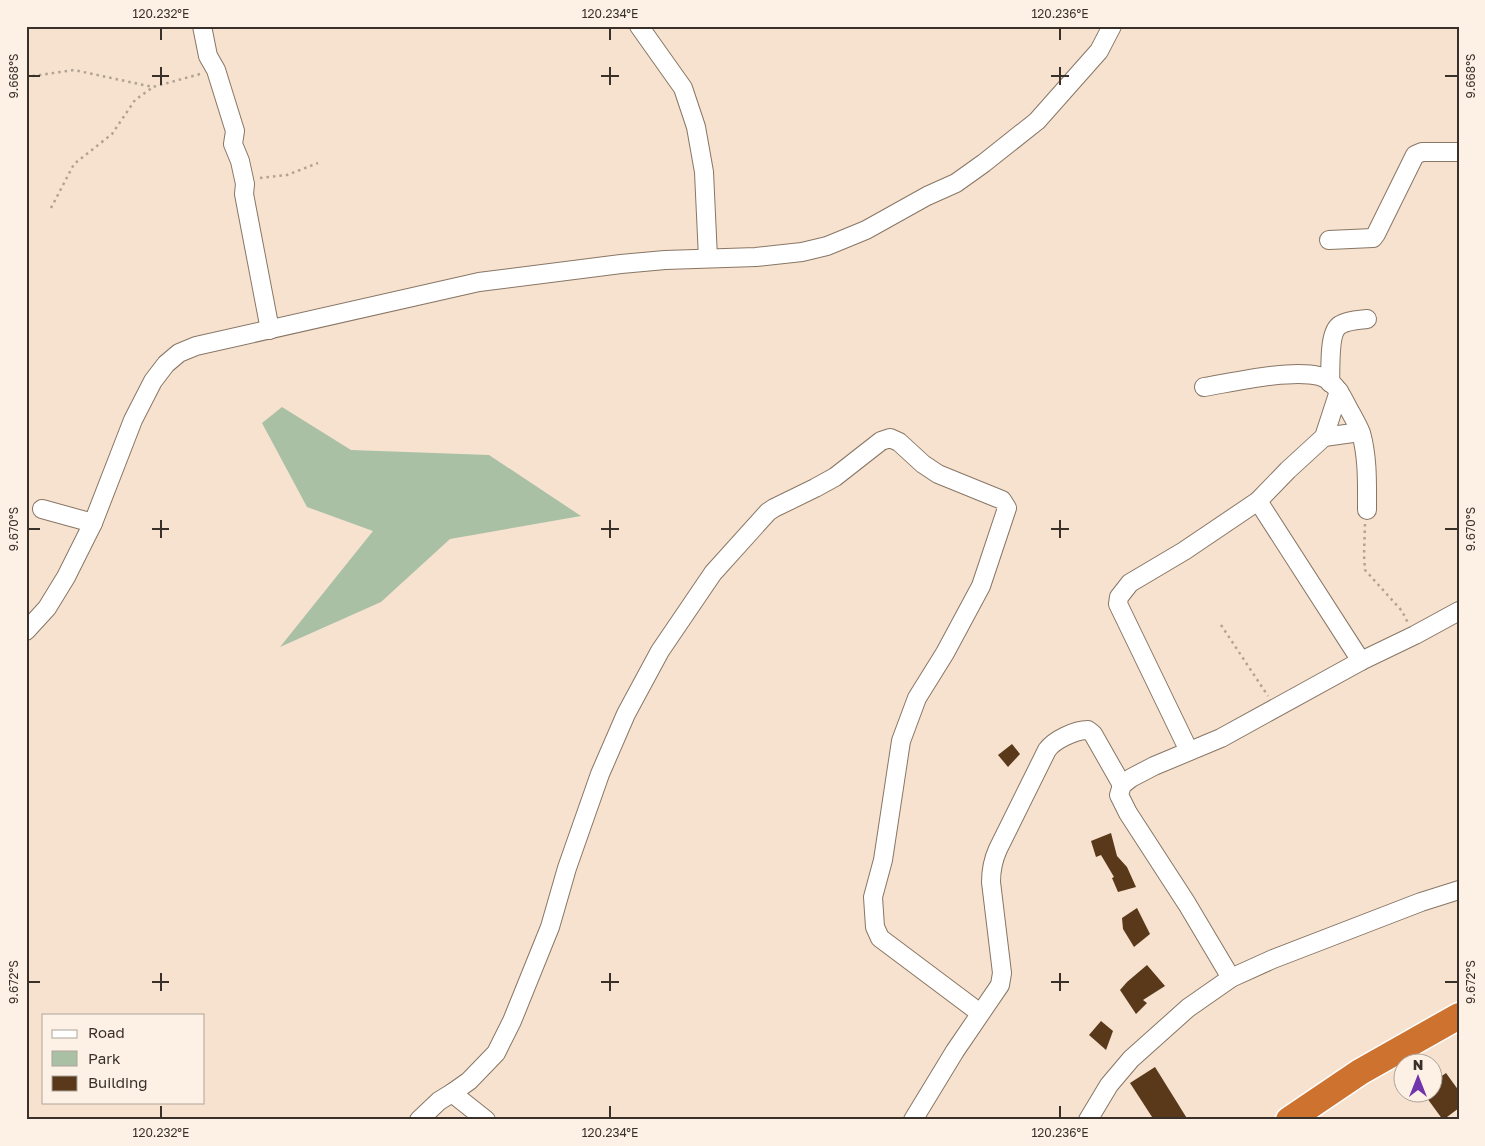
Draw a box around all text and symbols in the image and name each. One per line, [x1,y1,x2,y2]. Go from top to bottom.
text: 120.232°E [133,6,189,21]
text: 120.234°E [582,6,638,21]
text: 120.236°E [1031,6,1089,21]
text: 9.668°S [6,53,21,99]
text: 9.668°S [1463,53,1478,99]
text: 9.670°S [6,507,21,551]
text: 9.670°S [1463,507,1478,551]
text: 9.672°S [6,960,21,1004]
text: 9.672°S [1463,960,1478,1004]
legend [42,1014,205,1104]
text: Road [88,1023,125,1041]
text: Park [88,1049,121,1067]
north arrow [1392,1054,1442,1104]
text: N [1413,1056,1423,1073]
text: Building [88,1073,148,1091]
text: 120.232°E [133,1125,189,1140]
text: 120.234°E [582,1125,638,1140]
text: 120.236°E [1031,1125,1089,1140]

